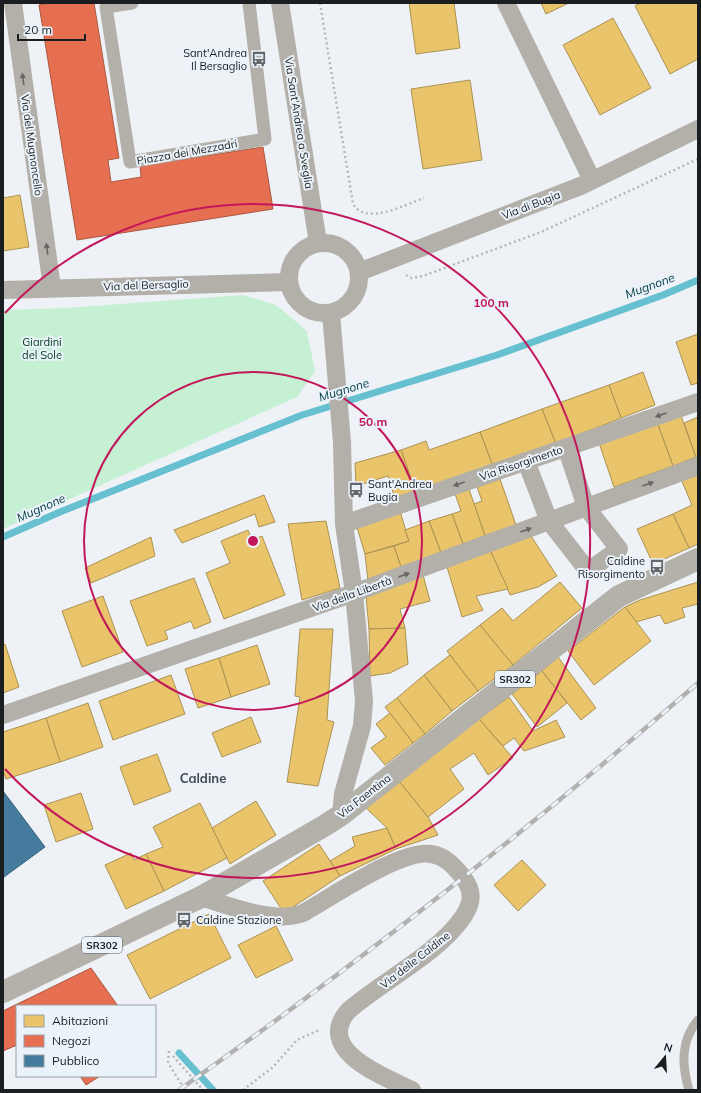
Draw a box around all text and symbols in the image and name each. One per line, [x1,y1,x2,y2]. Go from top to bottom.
scale bar [18,16,85,42]
text: 20 m [24,22,52,37]
place label: Sant'Andrea Il Bersaglio [183,46,247,73]
bus stop icon: Sant'Andrea Il Bersaglio [250,50,268,68]
street label: Via Sant'Andrea a Sveglia [282,56,316,190]
one-way arrow [20,73,26,85]
street label: Via del Mugnoncello [18,93,46,197]
street label: Piazza dei Mezzadri [136,136,238,168]
street label: Via di Bugia [500,187,562,223]
one-way arrow [44,243,50,255]
water label: Mugnone [623,269,677,301]
street label: Via del Bersaglio [103,277,189,293]
text: 100 m [473,295,509,310]
park label: Giardini del Sole [22,335,62,362]
water label: Mugnone [317,375,371,404]
one-way arrow [655,412,667,418]
text: 50 m [359,414,387,429]
street label: Via Risorgimento [478,442,564,484]
place label: Sant'Andrea Bugia [368,477,432,504]
bus stop icon: Sant'Andrea Bugia [347,481,365,499]
one-way arrow [452,481,464,487]
one-way arrow [642,481,654,487]
water label: Mugnone [14,490,68,525]
one-way arrow [520,526,532,532]
centre of rings [246,534,260,548]
place label: Caldine Risorgimento [578,554,645,581]
bus stop icon: Caldine Risorgimento [648,558,666,576]
one-way arrow [398,572,410,578]
street label: Via della Libertà [311,573,393,615]
road number: SR302 [495,671,535,687]
district label: Caldine [180,770,226,786]
street label: Via Faentina [334,771,394,821]
bus stop icon: Caldine Stazione [175,911,193,929]
place label: Caldine Stazione [196,913,281,927]
street label: Via delle Caldine [377,928,453,992]
road number: SR302 [82,937,122,953]
legend [16,1005,156,1077]
text: Abitazioni [52,1013,108,1028]
text: Negozi [52,1033,91,1048]
north arrow [645,1037,685,1077]
text: N [662,1040,674,1055]
text: Pubblico [52,1053,100,1068]

